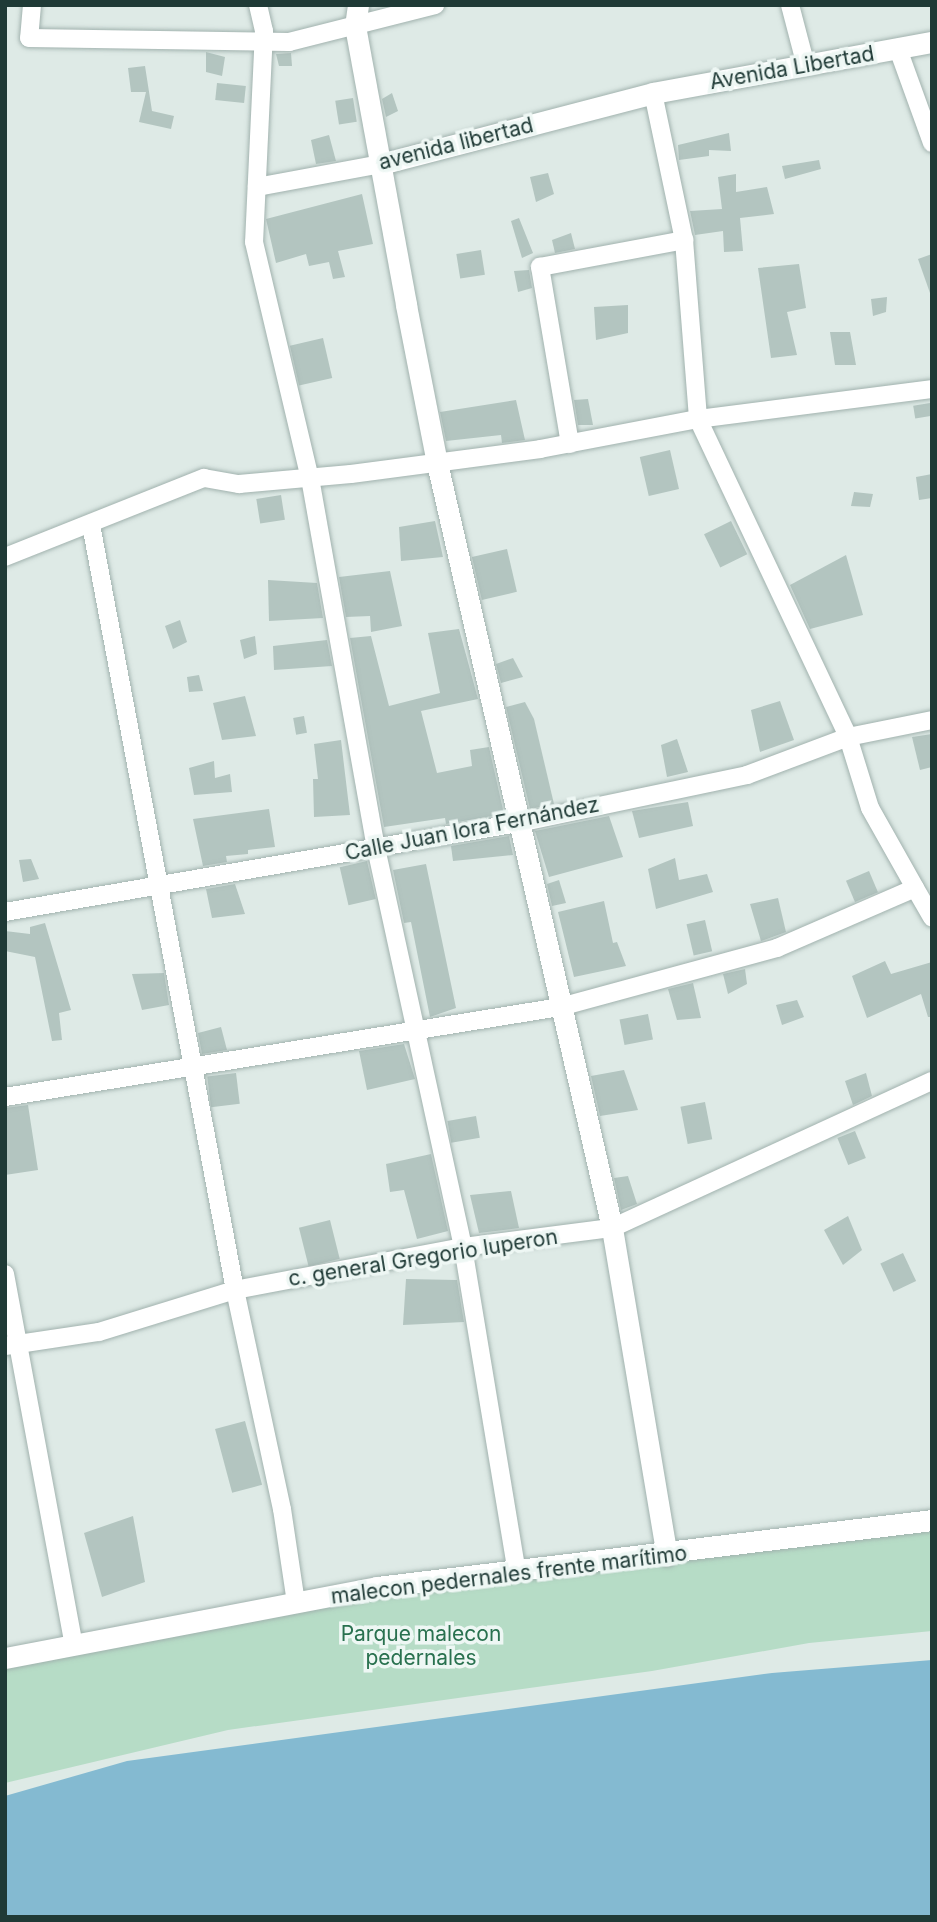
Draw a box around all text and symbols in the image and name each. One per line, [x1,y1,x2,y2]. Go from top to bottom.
street label: Avenida Libertad [708,41,876,95]
street label: avenida libertad [376,113,536,175]
street label: Calle Juan lora Fernández [343,792,601,866]
street label: c. general Gregorio luperon [287,1224,559,1292]
street label: malecon pedernales frente marítimo [329,1541,689,1609]
park label: Parque malecon pedernales [341,1621,501,1671]

